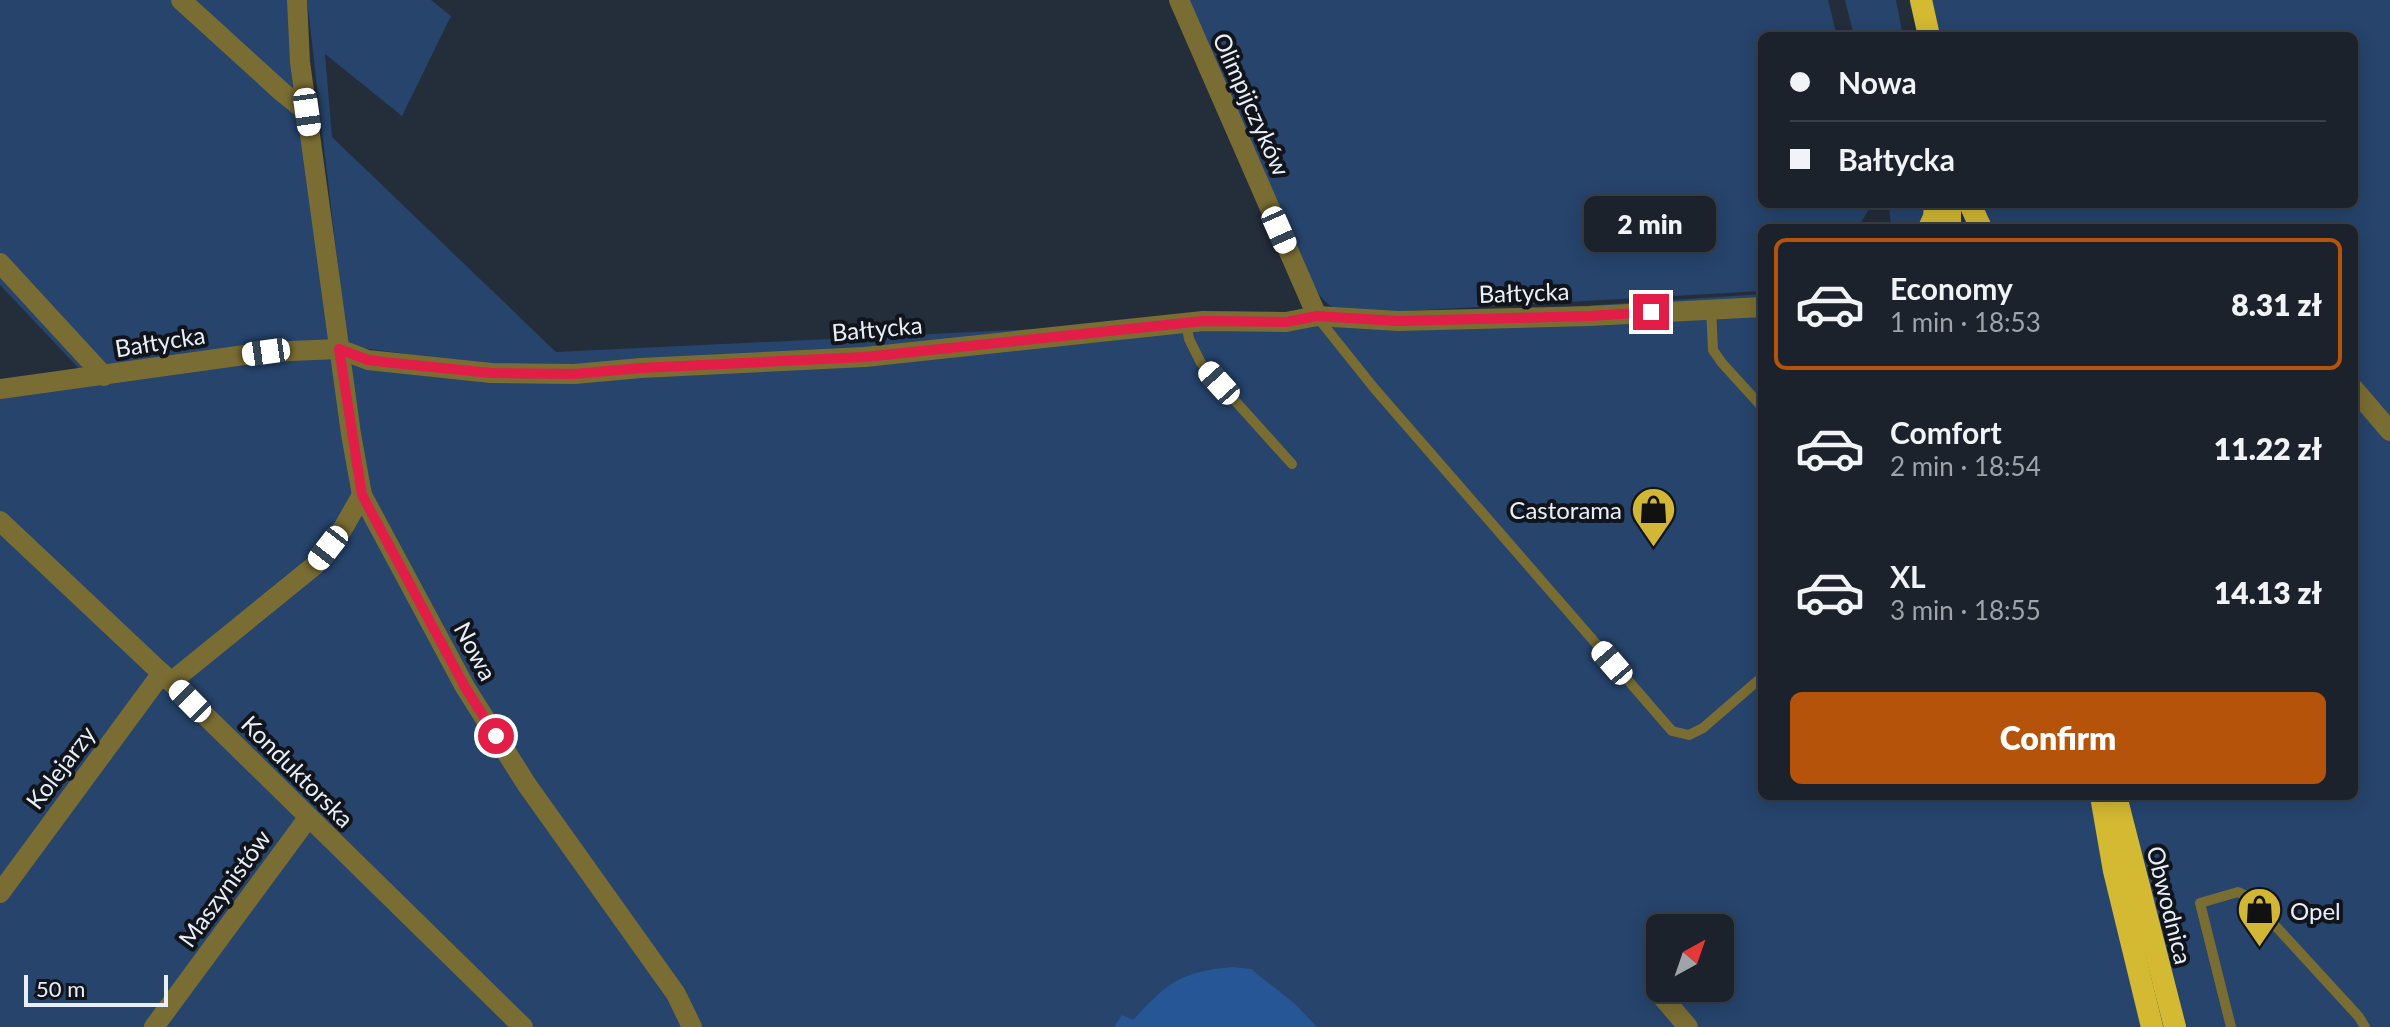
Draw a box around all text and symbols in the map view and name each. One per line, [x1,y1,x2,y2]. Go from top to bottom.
street label: Olimpijczyków [1208,28,1297,180]
text: Nowa [1838,64,1917,100]
car [292,87,322,137]
text: Bałtycka [1838,141,1955,177]
callout: 2 min [1585,196,1717,252]
car [1258,203,1300,257]
text: 2 min [1618,208,1682,240]
icon: car [1794,268,1866,340]
text: Economy [1890,270,2013,306]
street label: Bałtycka [1478,276,1570,308]
text: 8.31 zł [2231,286,2322,322]
route end [1633,294,1669,330]
text: 1 min · 18:53 [1890,306,2041,338]
street label: Bałtycka [830,310,924,346]
street label: Bałtycka [113,320,207,362]
car [241,337,291,367]
car [1194,357,1244,409]
icon: car [1794,412,1866,484]
text: Comfort [1890,414,2002,450]
text: 11.22 zł [2214,430,2322,466]
text: 2 min · 18:54 [1890,450,2041,482]
shop icon: Castorama [1629,485,1677,548]
place label: Castorama [1509,495,1622,524]
car [304,522,352,574]
icon: car [1794,556,1866,628]
text: XL [1890,558,1926,594]
text: 14.13 zł [2214,574,2322,610]
text: 3 min · 18:55 [1890,594,2041,626]
street label: Nowa [449,617,503,685]
car [1587,637,1637,689]
car [165,676,215,726]
button: Confirm [1790,692,2326,784]
street label: Konduktorska [236,709,360,833]
route start [478,718,514,754]
street label: Kolejarzy [19,719,101,814]
street label: Maszynistów [172,824,276,952]
street label: Obwodnica [2141,843,2199,967]
shop icon: Opel [2235,886,2283,949]
place label: Opel [2290,896,2341,925]
north arrow [1646,914,1734,1002]
map controls [1646,914,1734,1002]
scale bar [24,971,168,1007]
text: 50 m [36,975,85,1002]

